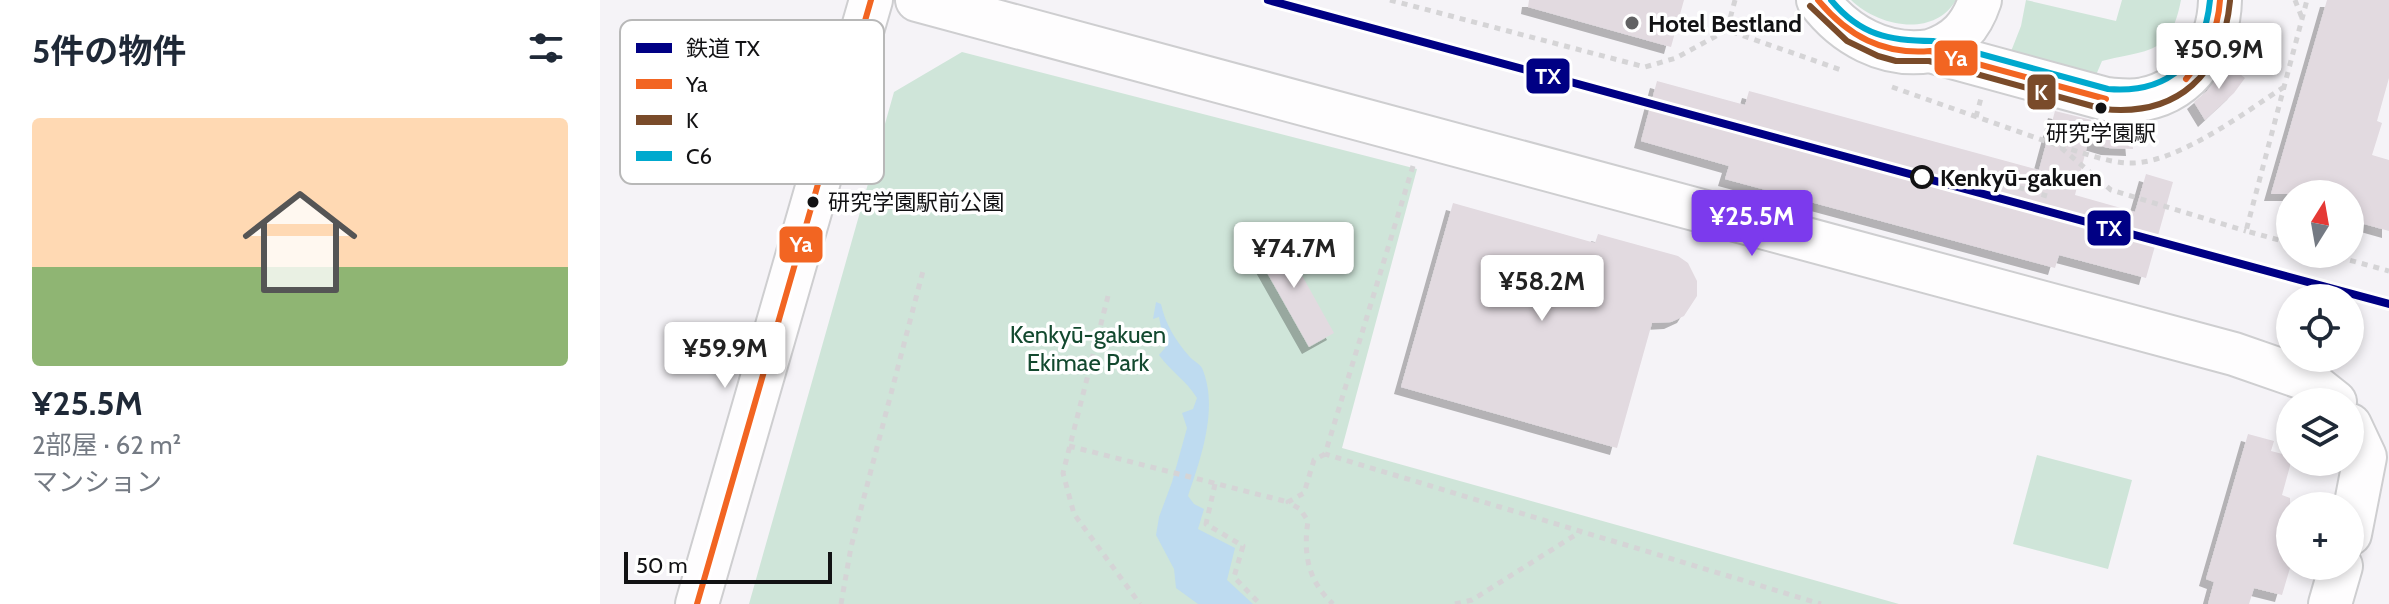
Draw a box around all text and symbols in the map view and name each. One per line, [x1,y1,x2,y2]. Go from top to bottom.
place label: Hotel Bestland [1648,9,1802,38]
marker: Hotel Bestland [1623,14,1641,32]
legend [620,20,884,184]
pin: ¥50.9M [2154,23,2284,91]
icon: filters [524,26,568,70]
text: 5件の物件 [32,30,186,72]
text: ¥50.9M [2174,33,2264,65]
text: 鉄道 TX [686,35,760,62]
line badge: Ya [1933,39,1979,77]
text: Ya [1944,45,1968,72]
line badge: TX [1525,57,1571,95]
text: TX [1535,63,1561,90]
text: Ya [685,71,708,98]
line badge: K [2026,73,2057,111]
text: K [2034,79,2048,106]
marker: 研究学園駅 [2093,100,2109,116]
text: K [686,107,699,134]
place label: 研究学園駅 [2046,120,2156,147]
text: C6 [686,143,712,170]
place label: Kenkyū-gakuen [1940,163,2102,192]
marker: Kenkyū-gakuen [1911,166,1933,188]
icon: home [228,170,372,314]
north arrow [2276,180,2364,268]
map controls [2276,180,2364,580]
place label: 研究学園駅前公園 [828,189,1004,216]
pin: ¥25.5M [1687,190,1817,258]
marker: 研究学園駅前公園 [805,194,821,210]
text: ¥25.5M [1710,200,1794,232]
line badge: TX [2086,209,2132,247]
text: TX [2096,215,2122,242]
pin: ¥74.7M [1229,222,1359,290]
line badge: Ya [778,225,824,264]
text: Ya [789,231,813,258]
text: ¥74.7M [1252,232,1336,264]
pin: ¥58.2M [1477,255,1607,323]
text: ¥58.2M [1499,265,1585,297]
button: locate [2276,284,2364,372]
park label: Kenkyū-gakuen Ekimae Park [1010,320,1166,377]
pin: ¥59.9M [660,322,790,390]
text: ¥59.9M [682,332,768,364]
text: ¥25.5M [32,382,143,424]
button: layers [2276,388,2364,476]
text: 2部屋 · 62 m² [32,429,181,461]
text: マンション [32,466,162,498]
button: + [2276,492,2364,580]
scale bar [624,548,832,584]
text: 50 m [636,552,688,579]

